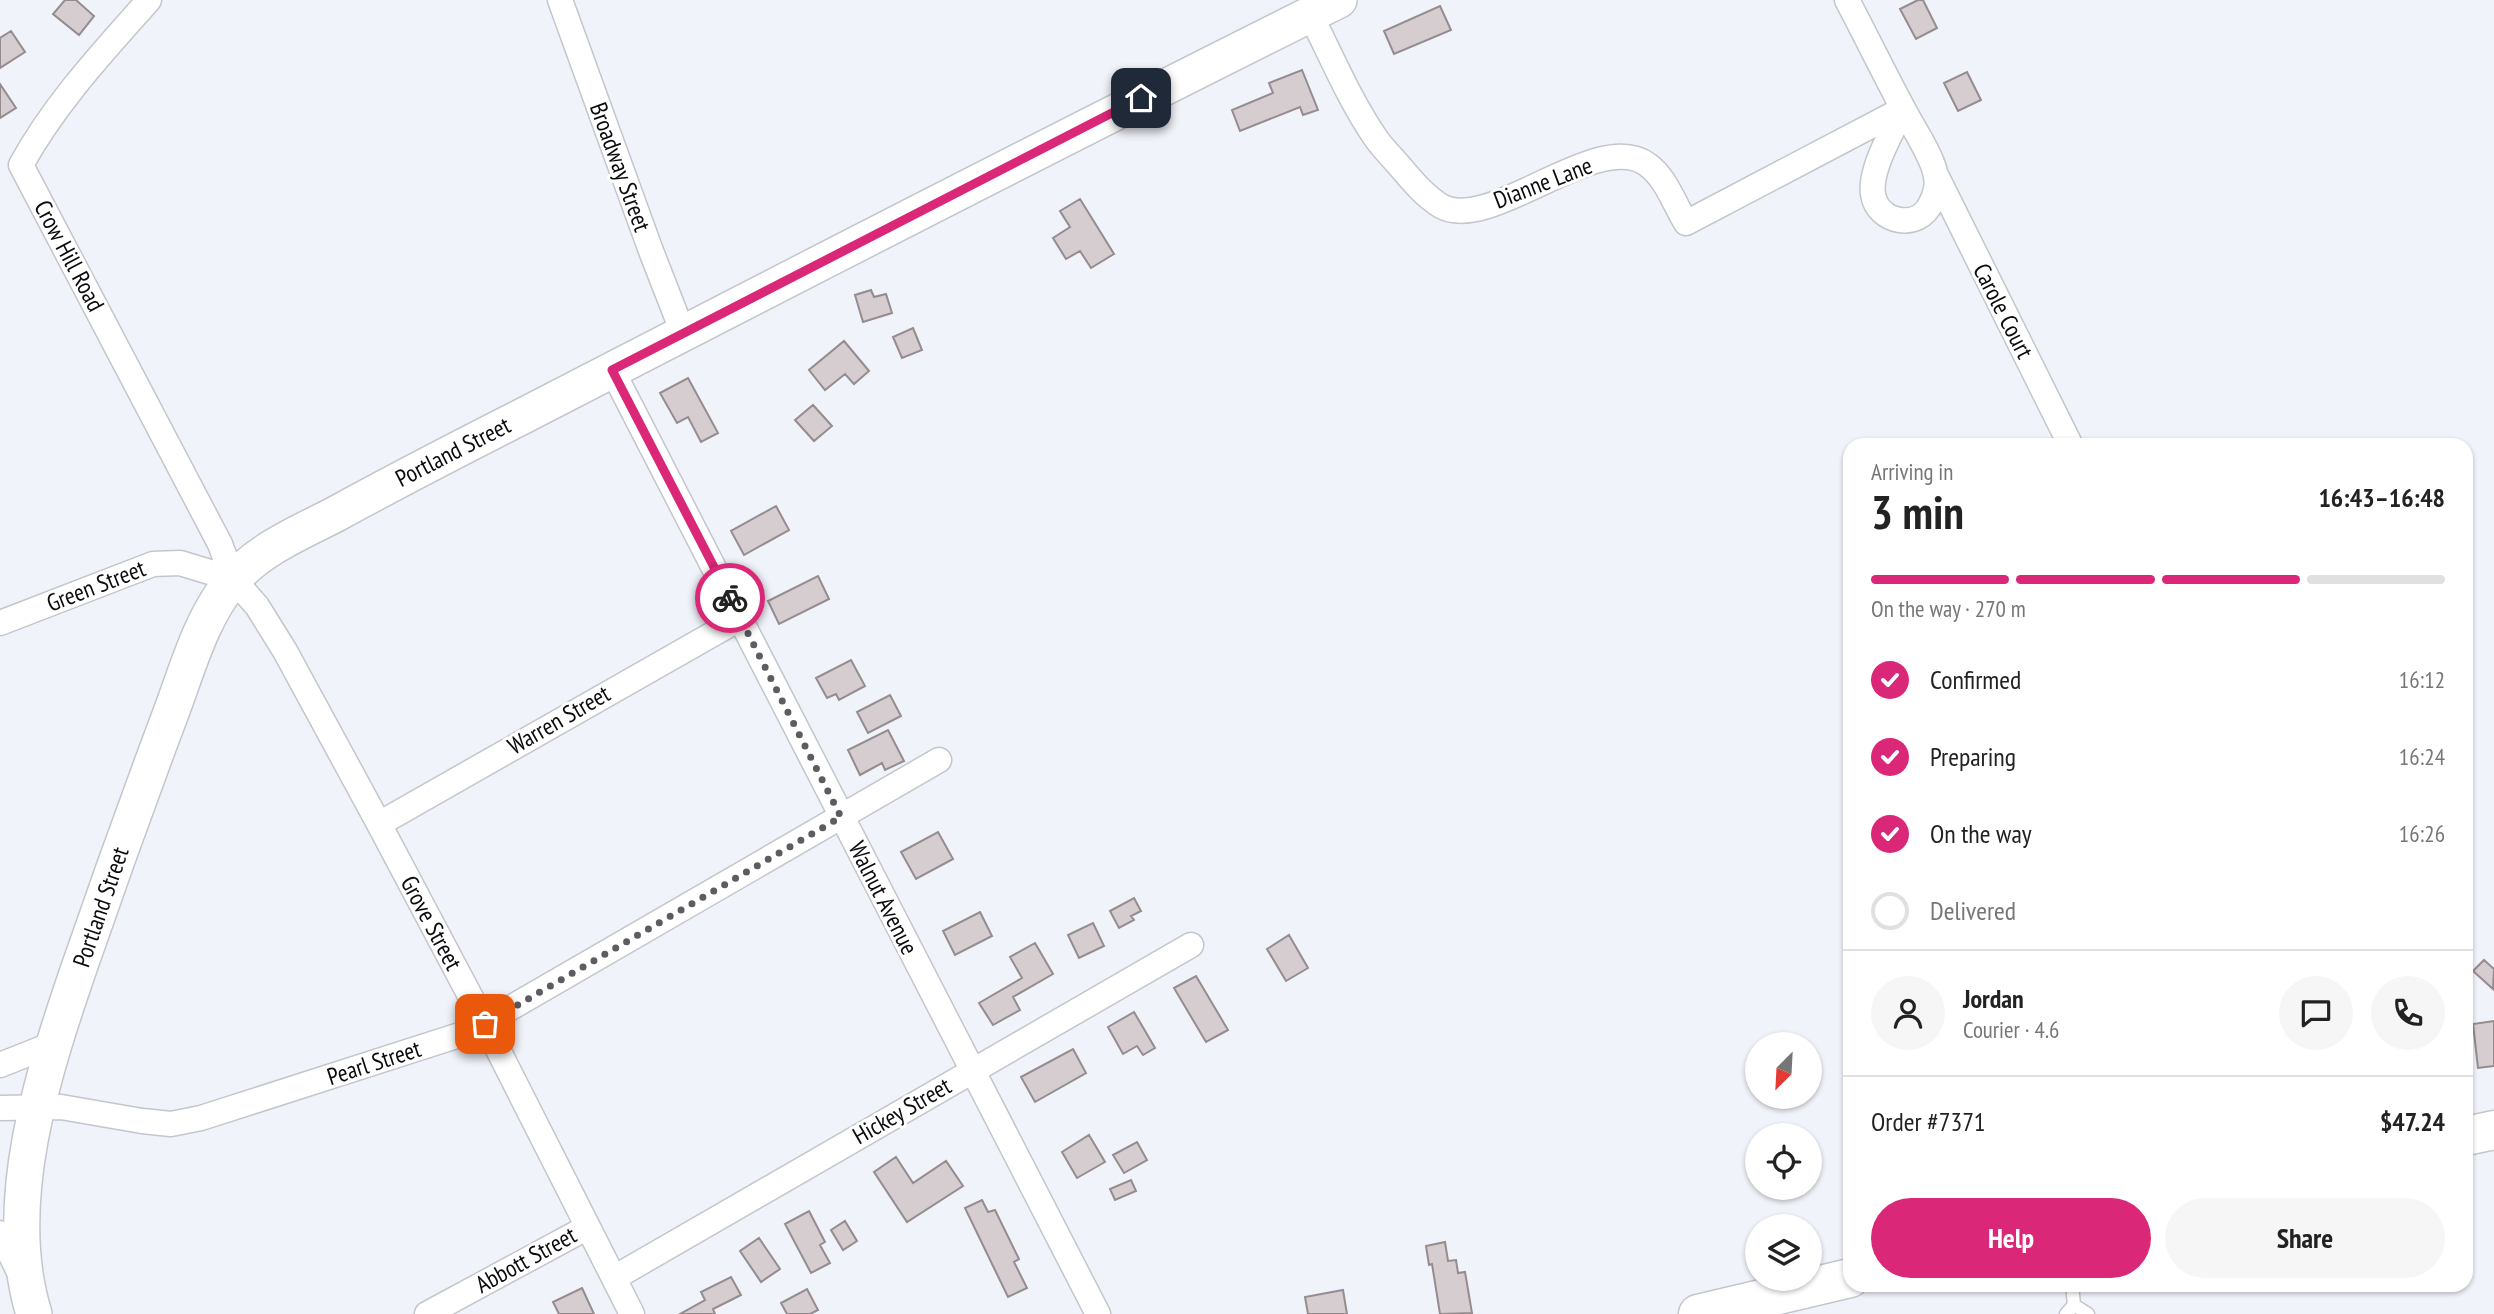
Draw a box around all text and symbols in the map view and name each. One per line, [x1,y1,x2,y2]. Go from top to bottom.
pin [1111,68,1171,128]
icon: home [1122,79,1160,117]
street label: Broadway Street [583,98,658,236]
street label: Dianne Lane [1489,150,1597,215]
street label: Crow Hill Road [27,195,112,317]
street label: Carole Court [1966,258,2041,364]
street label: Portland Street [390,409,516,494]
text: Arriving in [1871,457,1953,486]
text: 16:43–16:48 [2318,481,2445,514]
text: 3 min [1871,482,1964,542]
street label: Green Street [42,552,150,619]
courier [695,563,765,633]
icon: bike [711,579,749,617]
text: On the way · 270 m [1871,594,2026,623]
icon: check [1871,661,1909,699]
text: Confirmed [1930,663,2021,696]
text: 16:12 [2399,665,2445,694]
street label: Warren Street [502,678,616,761]
icon: check [1871,738,1909,776]
text: Preparing [1930,740,2016,773]
text: 16:24 [2399,742,2445,771]
icon: check [1871,815,1909,853]
text: On the way [1930,817,2032,850]
text: 16:26 [2399,819,2445,848]
street label: Walnut Avenue [842,836,925,960]
street label: Portland Street [66,842,136,971]
street label: Grove Street [394,870,469,976]
text: Delivered [1930,894,2016,927]
button: person [1871,976,1945,1050]
button: chat [2279,976,2353,1050]
button: phone [2371,976,2445,1050]
text: Jordan [1963,982,2024,1015]
pin [455,994,515,1054]
icon: bag [466,1005,504,1043]
text: Courier · 4.6 [1963,1015,2059,1044]
north arrow [1745,1032,1822,1110]
map controls [1745,1032,1822,1291]
street label: Pearl Street [323,1033,425,1092]
street label: Hickey Street [847,1070,957,1151]
text: Order #7371 [1871,1105,1986,1138]
text: $47.24 [2380,1105,2445,1138]
button: locate [1745,1123,1822,1200]
button: Help [1871,1198,2151,1278]
button: Share [2165,1198,2445,1278]
button: layers [1745,1214,1822,1291]
street label: Abbott Street [470,1219,582,1300]

